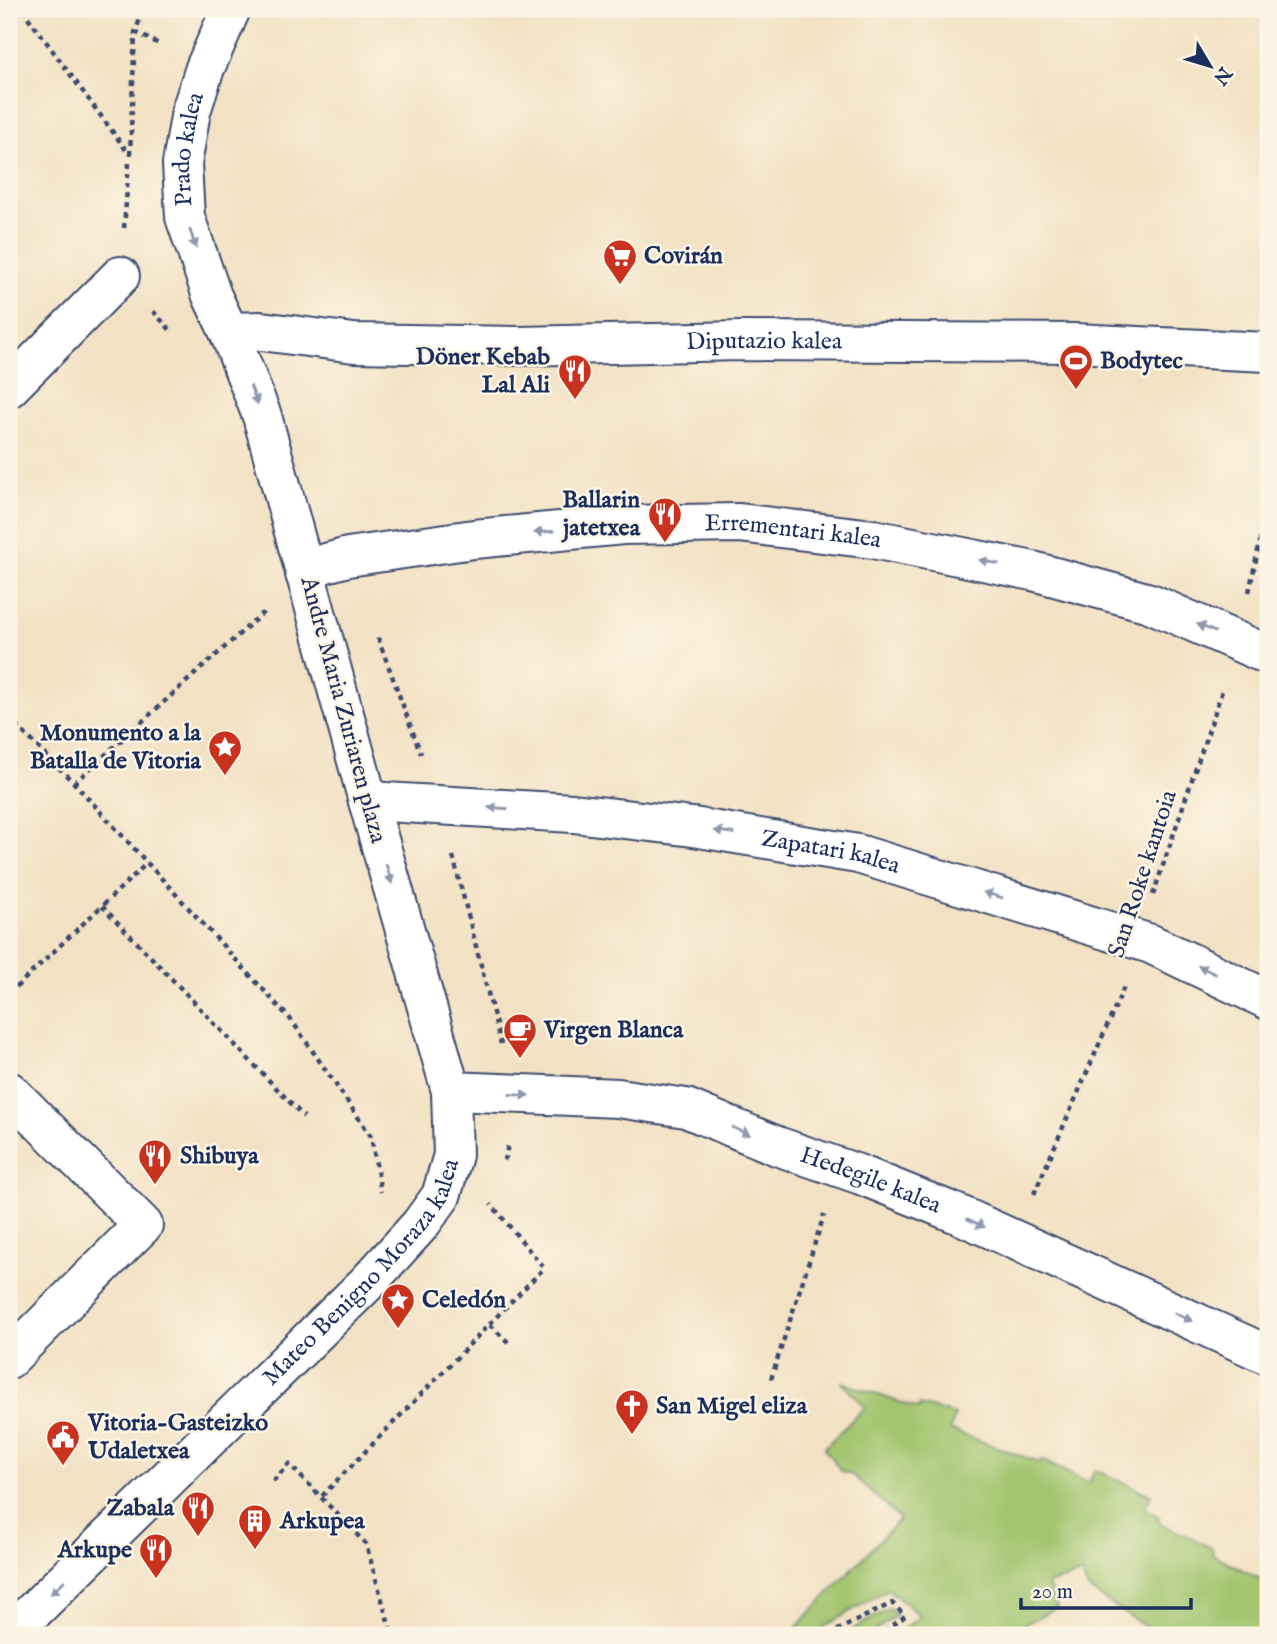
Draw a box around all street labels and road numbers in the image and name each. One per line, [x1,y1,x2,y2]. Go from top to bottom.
street label: Prado kalea [166,88,212,207]
street label: Diputazio kalea [686,325,843,358]
street label: Errementari kalea [704,508,885,556]
street label: Andre Maria Zuriaren plaza [292,572,394,847]
street label: San Roke kantoia [1101,786,1185,962]
street label: Zapatari kalea [759,823,904,882]
street label: Hedegile kalea [796,1140,946,1221]
street label: Mateo Benigno Moraza kalea [256,1155,467,1393]

